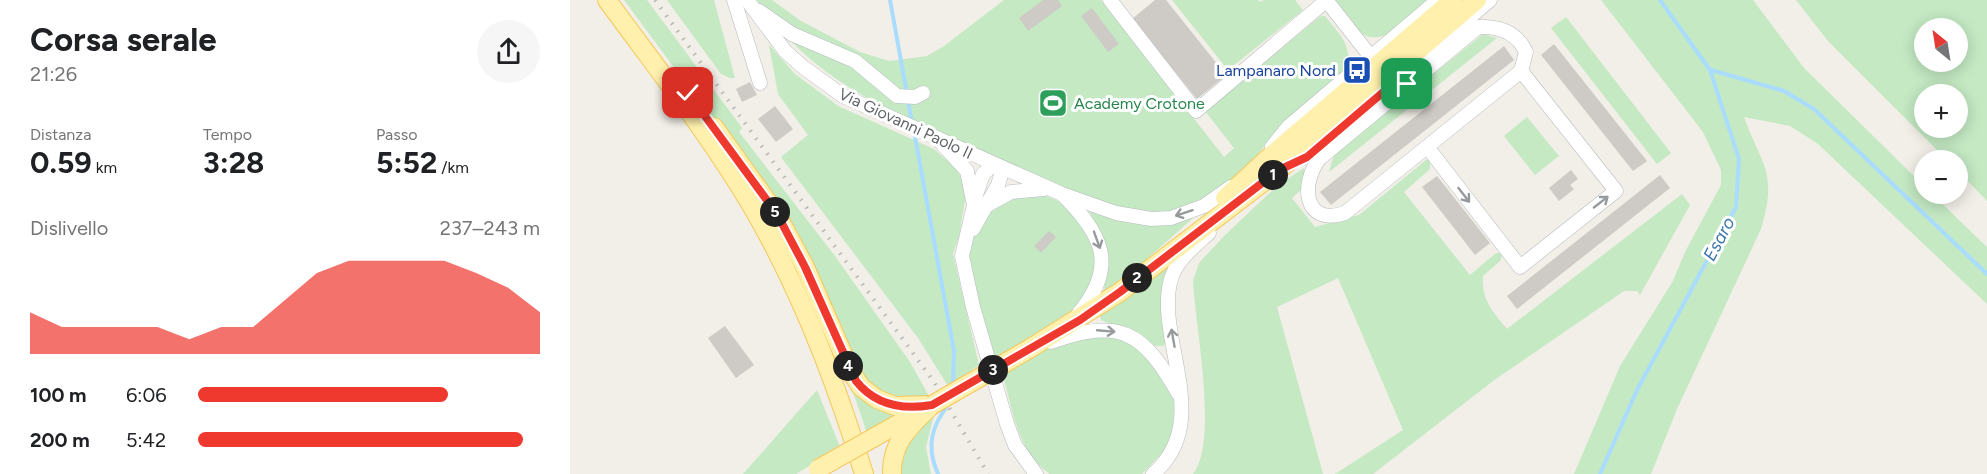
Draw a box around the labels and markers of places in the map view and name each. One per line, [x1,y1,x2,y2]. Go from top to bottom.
bus stop icon: Lampanaro Nord [1341,54,1373,86]
pin [1381,58,1432,109]
place label: Lampanaro Nord [1216,61,1336,80]
pin [662,67,713,118]
sports icon: Academy Crotone [1037,87,1069,119]
place label: Academy Crotone [1074,94,1205,113]
pin: 1 [1258,160,1288,190]
pin: 5 [760,197,790,227]
pin: 2 [1122,263,1152,293]
pin: 4 [833,351,863,381]
pin: 3 [978,355,1008,385]

